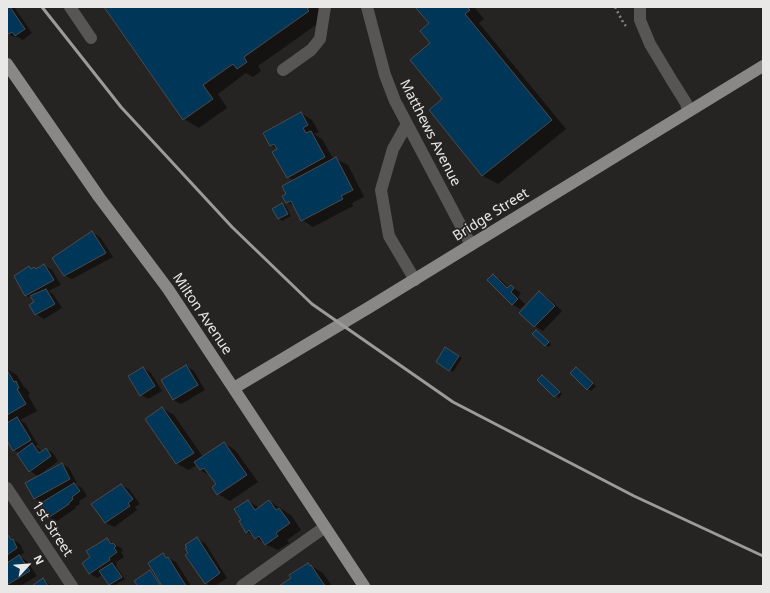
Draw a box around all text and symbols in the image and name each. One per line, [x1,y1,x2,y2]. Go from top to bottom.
street label: Matthews Avenue [396,77,464,189]
street label: Bridge Street [450,185,532,245]
street label: Milton Avenue [169,270,235,358]
street label: 1st Street [28,498,76,560]
north arrow [8,545,48,585]
text: N [31,552,48,567]

